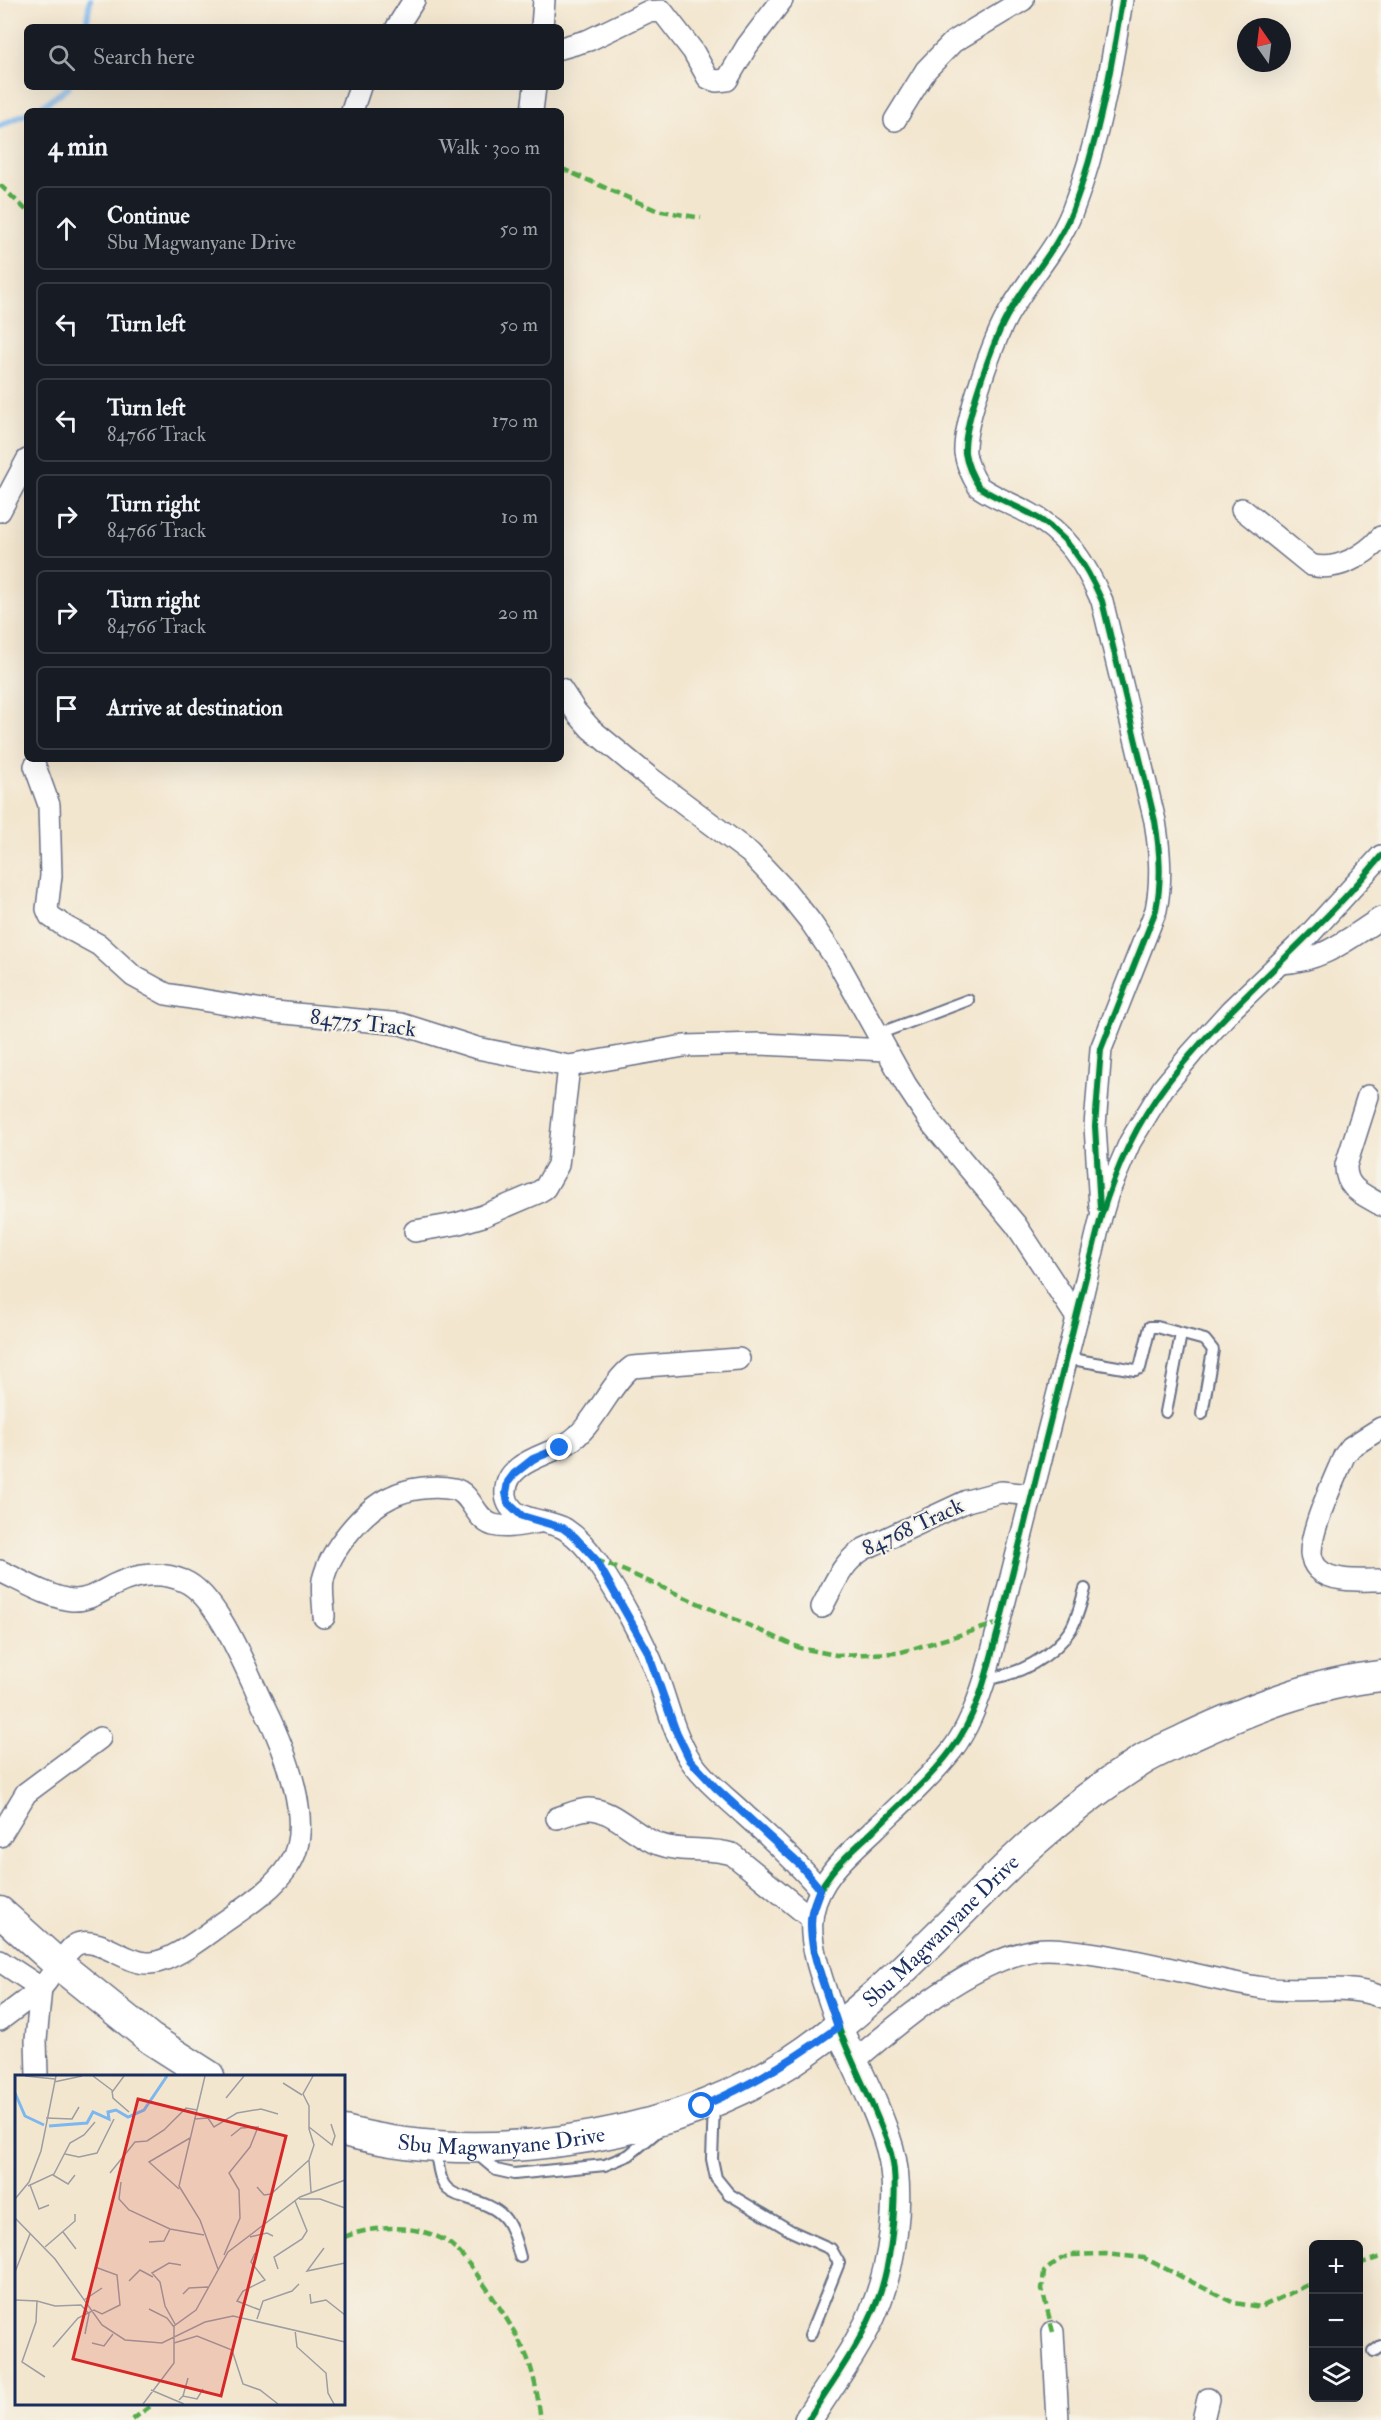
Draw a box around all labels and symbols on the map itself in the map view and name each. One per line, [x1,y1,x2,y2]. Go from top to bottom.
north arrow [1237,18,1291,72]
street label: 84775 Track [308,1003,418,1043]
route end [546,1434,572,1460]
street label: 84768 Track [858,1491,968,1563]
street label: Sbu Magwanyane Drive [857,1849,1025,2014]
inset map [15,2075,345,2405]
route start [688,2092,714,2118]
street label: Sbu Magwanyane Drive [396,2120,607,2161]

